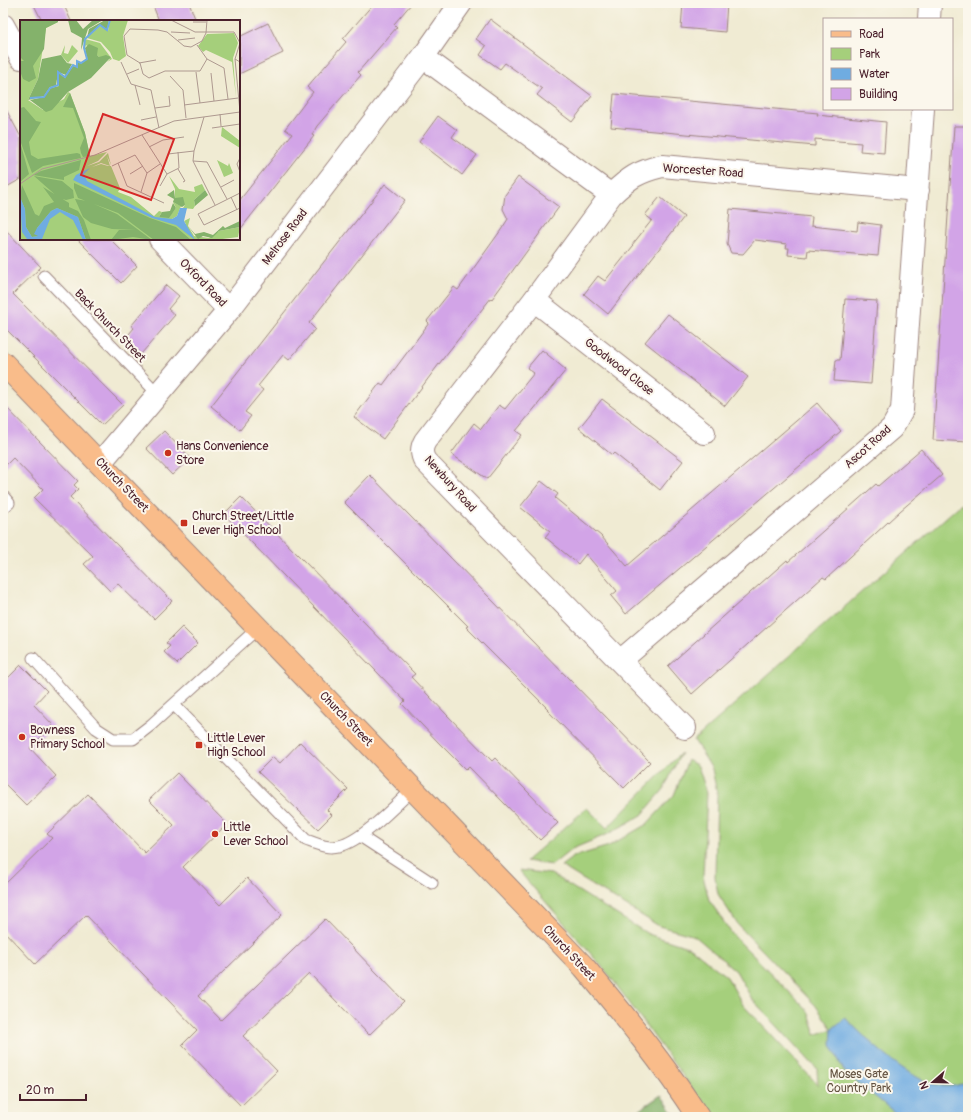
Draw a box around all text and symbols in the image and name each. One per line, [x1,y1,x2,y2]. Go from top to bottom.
legend [823,18,953,110]
inset map [20,20,240,240]
text: Road [859,27,884,42]
text: Park [859,47,880,62]
text: Water [859,67,890,82]
text: Building [859,87,898,102]
street label: Worcester Road [662,161,744,181]
street label: Melrose Road [259,206,311,268]
street label: Oxford Road [176,256,230,310]
street label: Back Church Street [71,286,149,366]
street label: Goodwood Close [581,335,657,399]
street label: Ascot Road [841,422,895,472]
place label: Hans Convenience Store [176,439,268,468]
marker: Hans Convenience Store [163,448,173,458]
street label: Newbury Road [421,453,479,515]
street label: Church Street [92,455,152,516]
place label: Church Street/Little Lever High School [192,509,294,538]
marker: Church Street/Little Lever High School [179,518,189,528]
street label: Church Street [316,689,376,750]
place label: Bowness Primary School [30,723,105,752]
place label: Little Lever High School [207,731,266,760]
marker: Bowness Primary School [17,732,27,742]
marker: Little Lever High School [194,740,204,750]
place label: Little Lever School [223,820,288,849]
marker: Little Lever School [210,829,220,839]
street label: Church Street [540,922,599,984]
north arrow [913,1062,953,1102]
park label: Moses Gate Country Park [827,1067,891,1096]
scale bar [20,1076,86,1102]
text: N [917,1079,931,1091]
text: 20 m [26,1083,55,1098]

